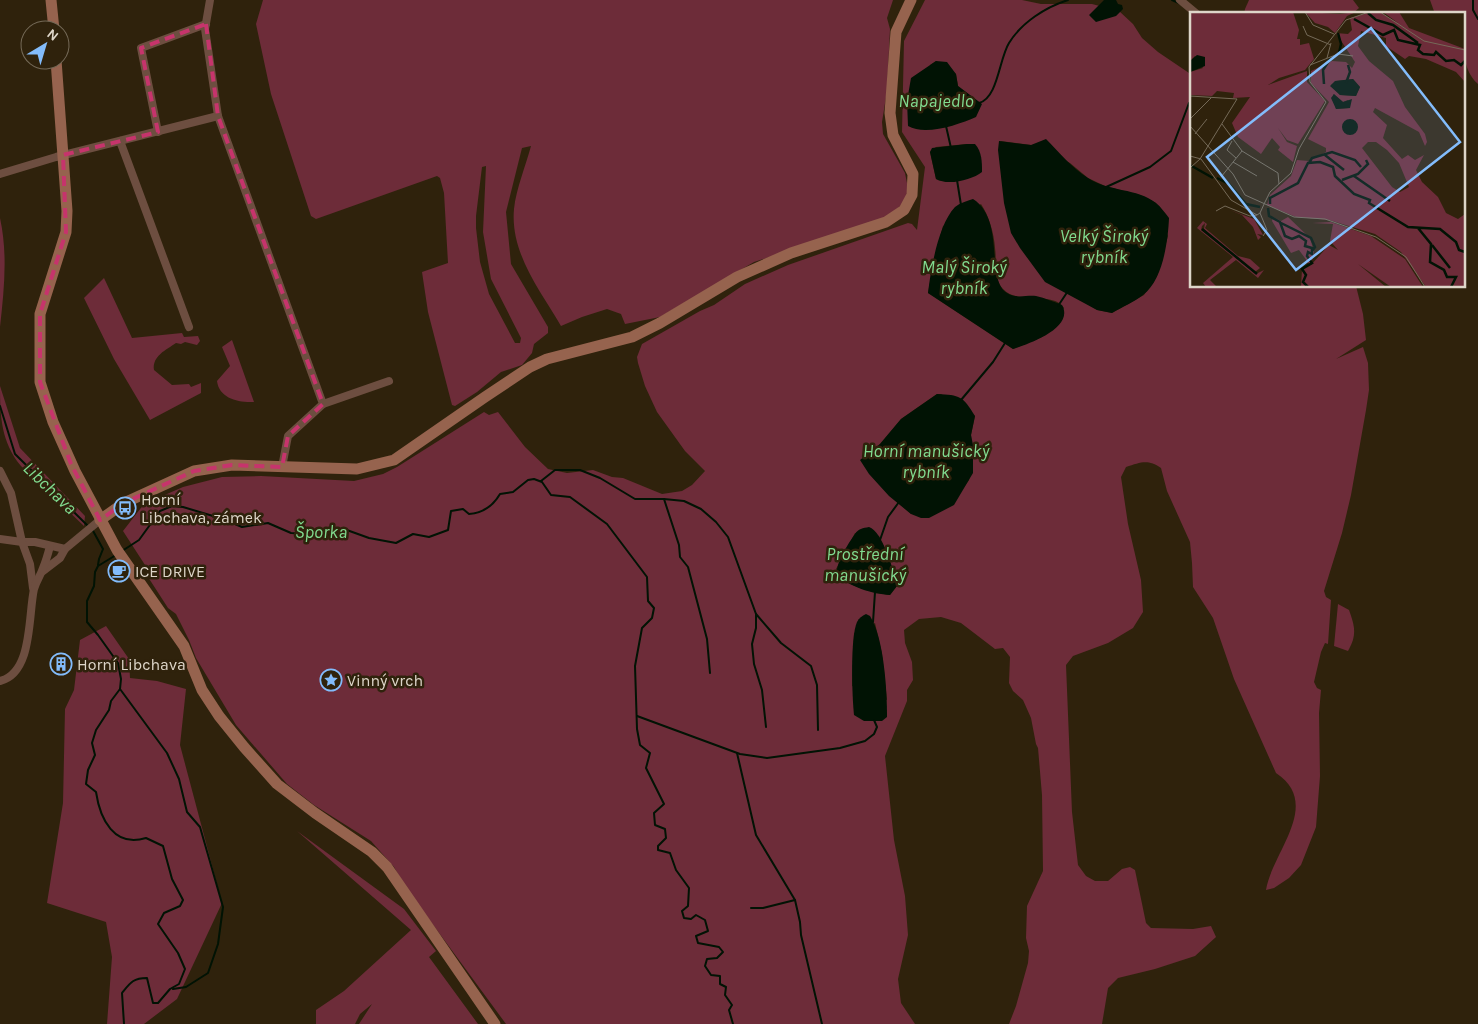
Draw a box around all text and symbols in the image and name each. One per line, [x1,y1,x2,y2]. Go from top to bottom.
inset map [1190,12,1466,288]
north arrow [20,20,70,70]
text: N [44,25,62,45]
water label: Napajedlo [898,90,974,112]
water label: Velký Široký rybník [1060,225,1149,268]
water label: Malý Široký rybník [921,256,1008,299]
water label: Horní manušický rybník [863,440,990,483]
water label: Libchava [19,457,81,519]
place label: Horní Libchava, zámek [141,490,262,527]
bus stop icon: Horní Libchava, zámek [113,496,137,520]
water label: Šporka [295,521,347,543]
water label: Prostřední manušický [824,543,907,586]
cafe icon: ICE DRIVE [107,559,131,583]
place label: ICE DRIVE [135,562,205,581]
building icon: Horní Libchava [49,652,73,676]
place label: Horní Libchava [77,655,186,674]
place icon: Vinný vrch [319,668,343,692]
place label: Vinný vrch [347,671,423,690]

